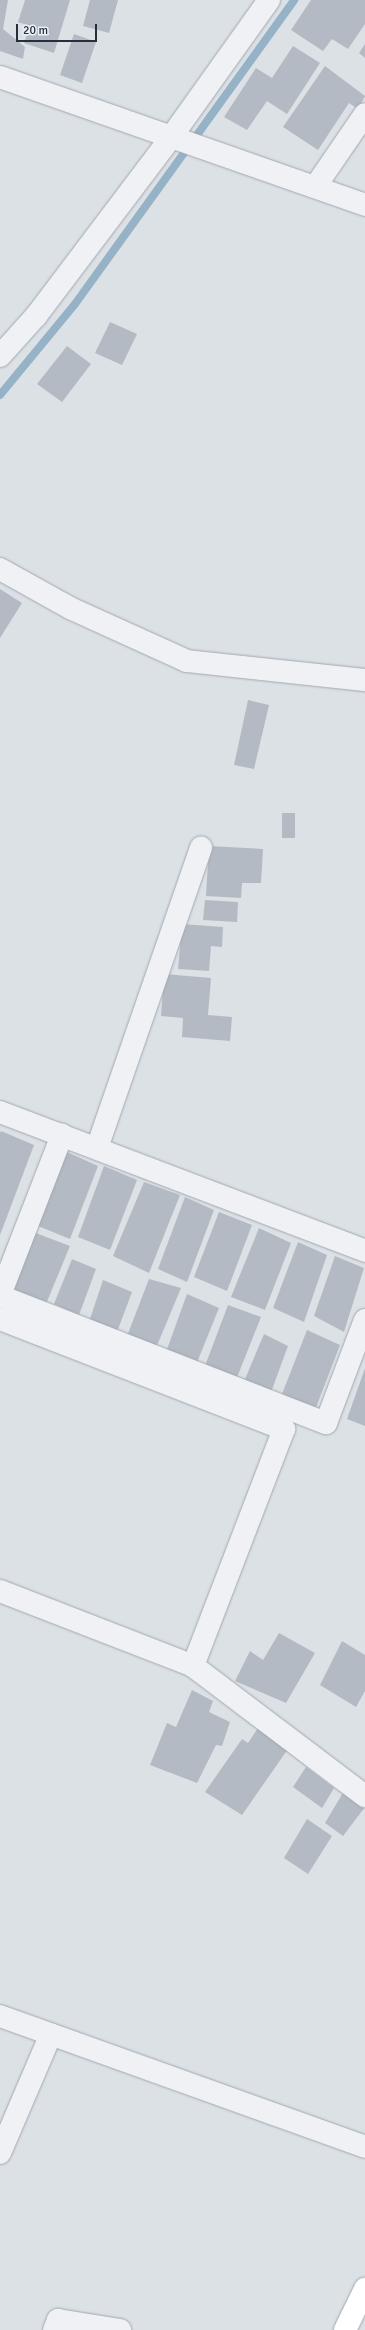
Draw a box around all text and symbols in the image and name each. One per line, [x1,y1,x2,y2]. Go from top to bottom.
scale bar [18,16,99,42]
text: 20 m [23,23,48,38]

